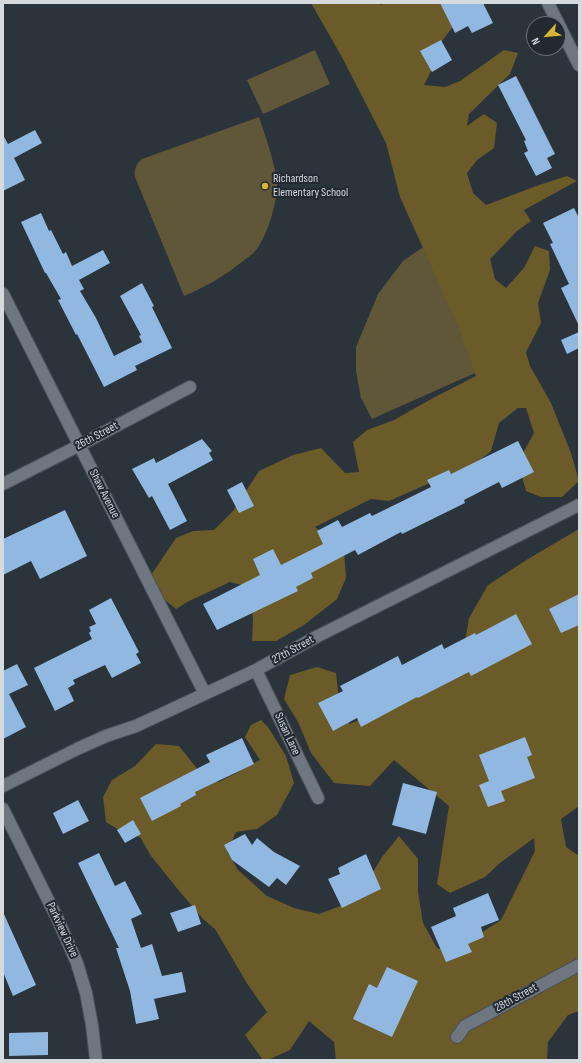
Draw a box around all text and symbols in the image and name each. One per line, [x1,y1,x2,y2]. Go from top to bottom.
north arrow [526,16,566,56]
text: N [529,36,543,47]
place label: Richardson Elementary School [273,172,348,200]
marker: Richardson Elementary School [260,181,270,191]
street label: 26th Street [73,419,121,453]
street label: Shaw Avenue [86,467,122,521]
street label: 27th Street [269,633,317,667]
street label: Susan Lane [271,711,303,757]
street label: Parkview Drive [43,900,81,960]
street label: 28th Street [492,980,540,1016]

